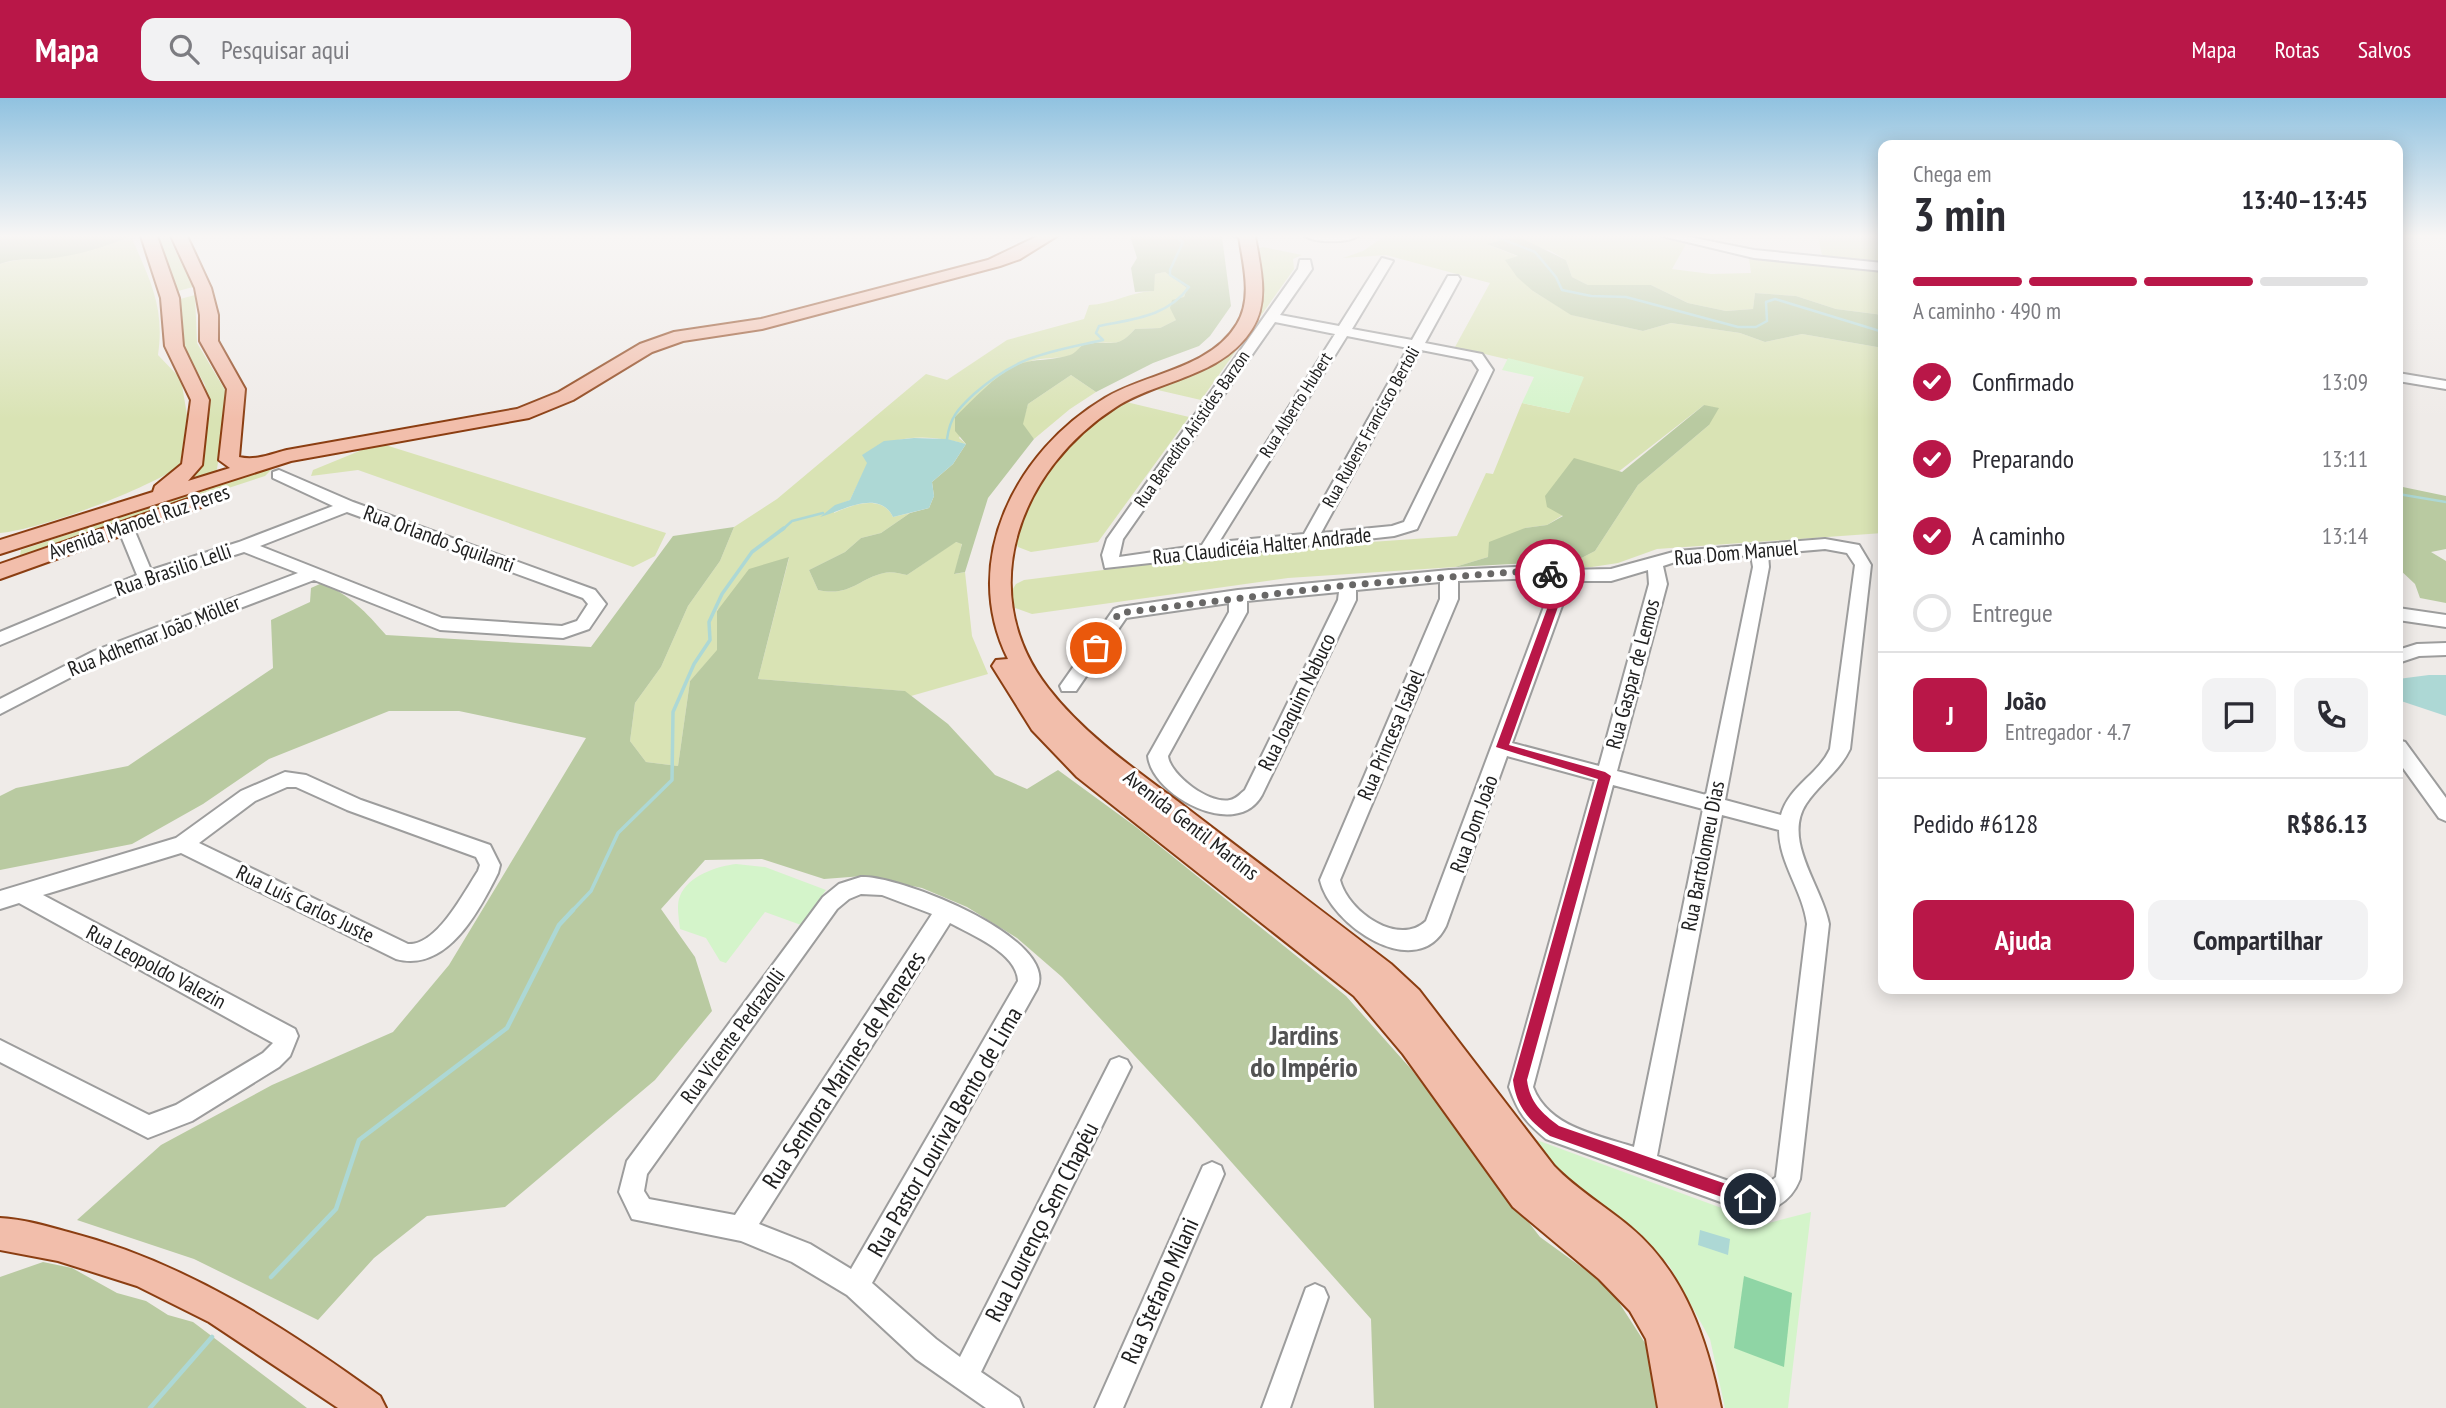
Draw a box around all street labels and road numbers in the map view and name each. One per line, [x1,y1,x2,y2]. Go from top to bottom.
street label: Rua Rubens Francisco Bertoli [1317,342,1424,511]
street label: Rua Benedito Aristides Barzon [1129,346,1254,512]
street label: Rua Alberto Hubert [1254,348,1337,462]
street label: Avenida Manoel Ruz Peres [45,478,233,565]
street label: Rua Orlando Squilanti [360,499,519,578]
street label: Rua Claudicéia Halter Andrade [1151,521,1373,570]
street label: Rua Dom Manuel [1673,534,1799,571]
street label: Rua Brasilio Lelli [111,537,235,602]
street label: Rua Adhemar João Möller [64,589,244,682]
street label: Rua Gaspar de Lemos [1600,596,1666,752]
street label: Rua Joaquim Nabuco [1252,629,1341,775]
street label: Rua Princesa Isabel [1351,665,1430,804]
street label: Avenida Gentil Martins [1118,763,1264,886]
street label: Rua Dom João [1443,771,1504,876]
street label: Rua Bartolomeu Dias [1675,779,1730,933]
street label: Rua Luís Carlos Juste [232,858,379,949]
street label: Rua Leopoldo Valezin [82,918,231,1015]
street label: Rua Senhora Marines de Menezes [755,945,932,1194]
street label: Rua Vicente Pedrazolli [674,963,791,1109]
street label: Rua Pastor Lourival Bento de Lima [860,1001,1029,1262]
street label: Rua Lourenço Sem Chapéu [978,1117,1105,1327]
street label: Rua Stefano Milani [1114,1213,1206,1369]

